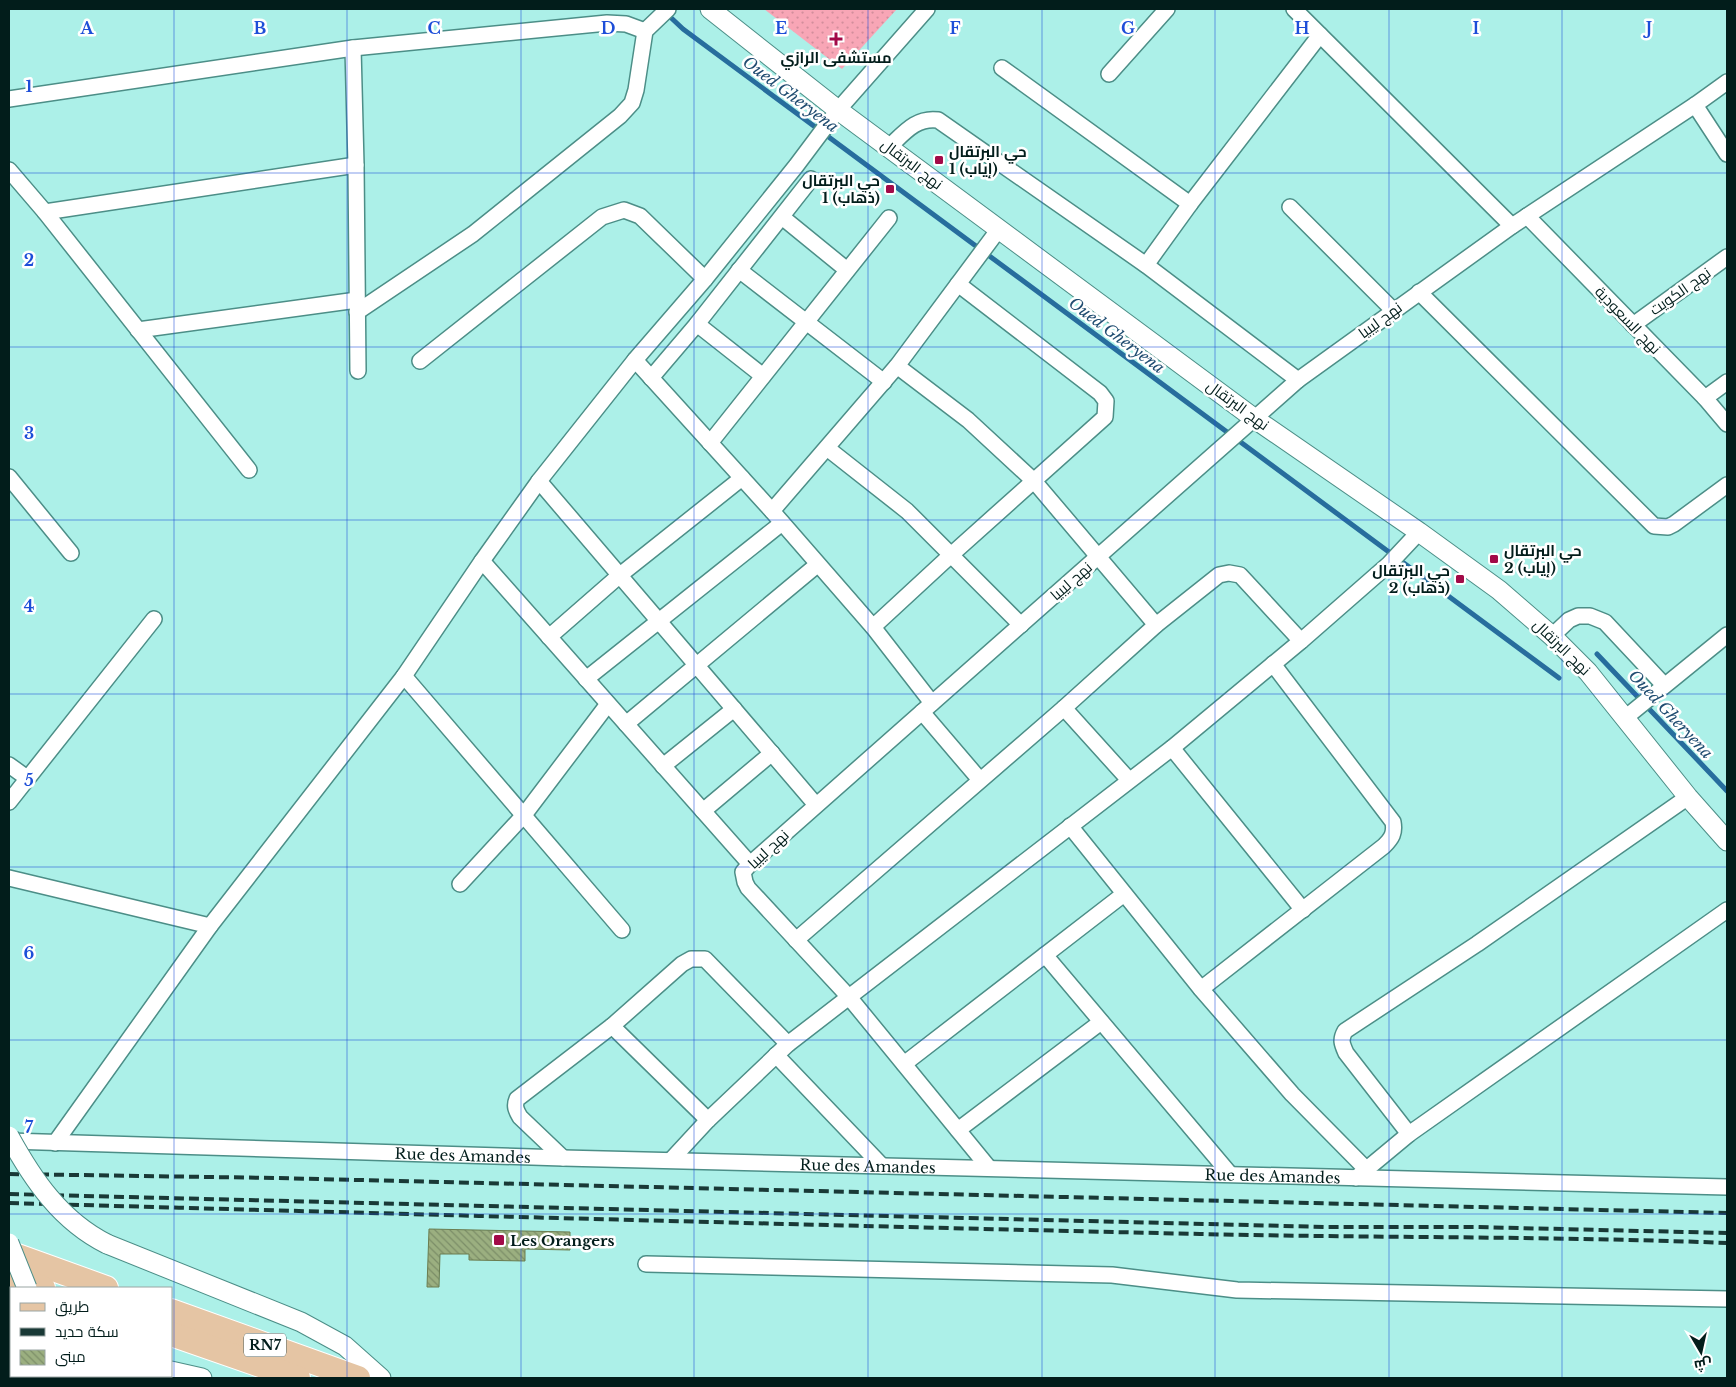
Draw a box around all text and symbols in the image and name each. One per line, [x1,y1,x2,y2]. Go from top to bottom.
text: A [80,18,95,38]
text: B [254,18,267,38]
text: C [427,18,441,38]
text: D [601,18,615,38]
text: E [775,18,787,38]
text: F [949,18,961,38]
text: G [1121,18,1135,38]
text: H [1294,18,1310,38]
text: I [1473,18,1480,38]
text: J [1643,18,1652,38]
marker: مستشفى الرازي [829,32,843,46]
place label: مستشفى الرازي [780,48,892,70]
water label: Oued Gheryena [739,51,843,137]
text: 1 [26,76,33,96]
street label: نهج البرتقال [876,135,947,195]
place label: حي البرتقال 1 (إياب) [949,142,1027,179]
marker: حي البرتقال 1 (إياب) [933,154,945,166]
place label: حي البرتقال 1 (ذهاب) [802,171,880,207]
marker: حي البرتقال 1 (ذهاب) [884,183,896,195]
text: 2 [24,250,34,270]
street label: نهج الكويت [1646,263,1716,321]
street label: نهج السعودية [1590,282,1665,359]
water label: Oued Gheryena [1065,292,1169,378]
street label: نهج ليبيا [1354,298,1407,344]
street label: نهج البرتقال [1202,376,1273,436]
text: 3 [24,423,34,443]
place label: حي البرتقال 2 (إياب) [1504,541,1582,578]
marker: حي البرتقال 2 (إياب) [1488,553,1500,565]
street label: نهج ليبيا [1046,558,1097,606]
place label: حي البرتقال 2 (ذهاب) [1372,561,1450,597]
marker: حي البرتقال 2 (ذهاب) [1454,573,1466,585]
text: 4 [24,596,34,616]
street label: نهج البرتقال [1528,615,1595,681]
water label: Oued Gheryena [1625,665,1717,763]
text: 5 [24,770,34,790]
street label: نهج ليبيا [743,825,794,874]
text: 6 [24,943,35,963]
text: 7 [25,1117,34,1137]
street label: Rue des Amandes [395,1143,531,1167]
street label: Rue des Amandes [799,1154,936,1177]
street label: Rue des Amandes [1204,1164,1341,1187]
place label: Les Orangers [510,1231,615,1250]
marker: Les Orangers [492,1233,506,1247]
legend [10,1287,172,1377]
text: طريق [55,1297,89,1317]
text: سكة حديد [55,1322,119,1341]
north arrow [1676,1327,1726,1377]
road number: RN7 [244,1334,286,1356]
text: مبنى [55,1347,86,1367]
text: ش [1693,1355,1713,1375]

